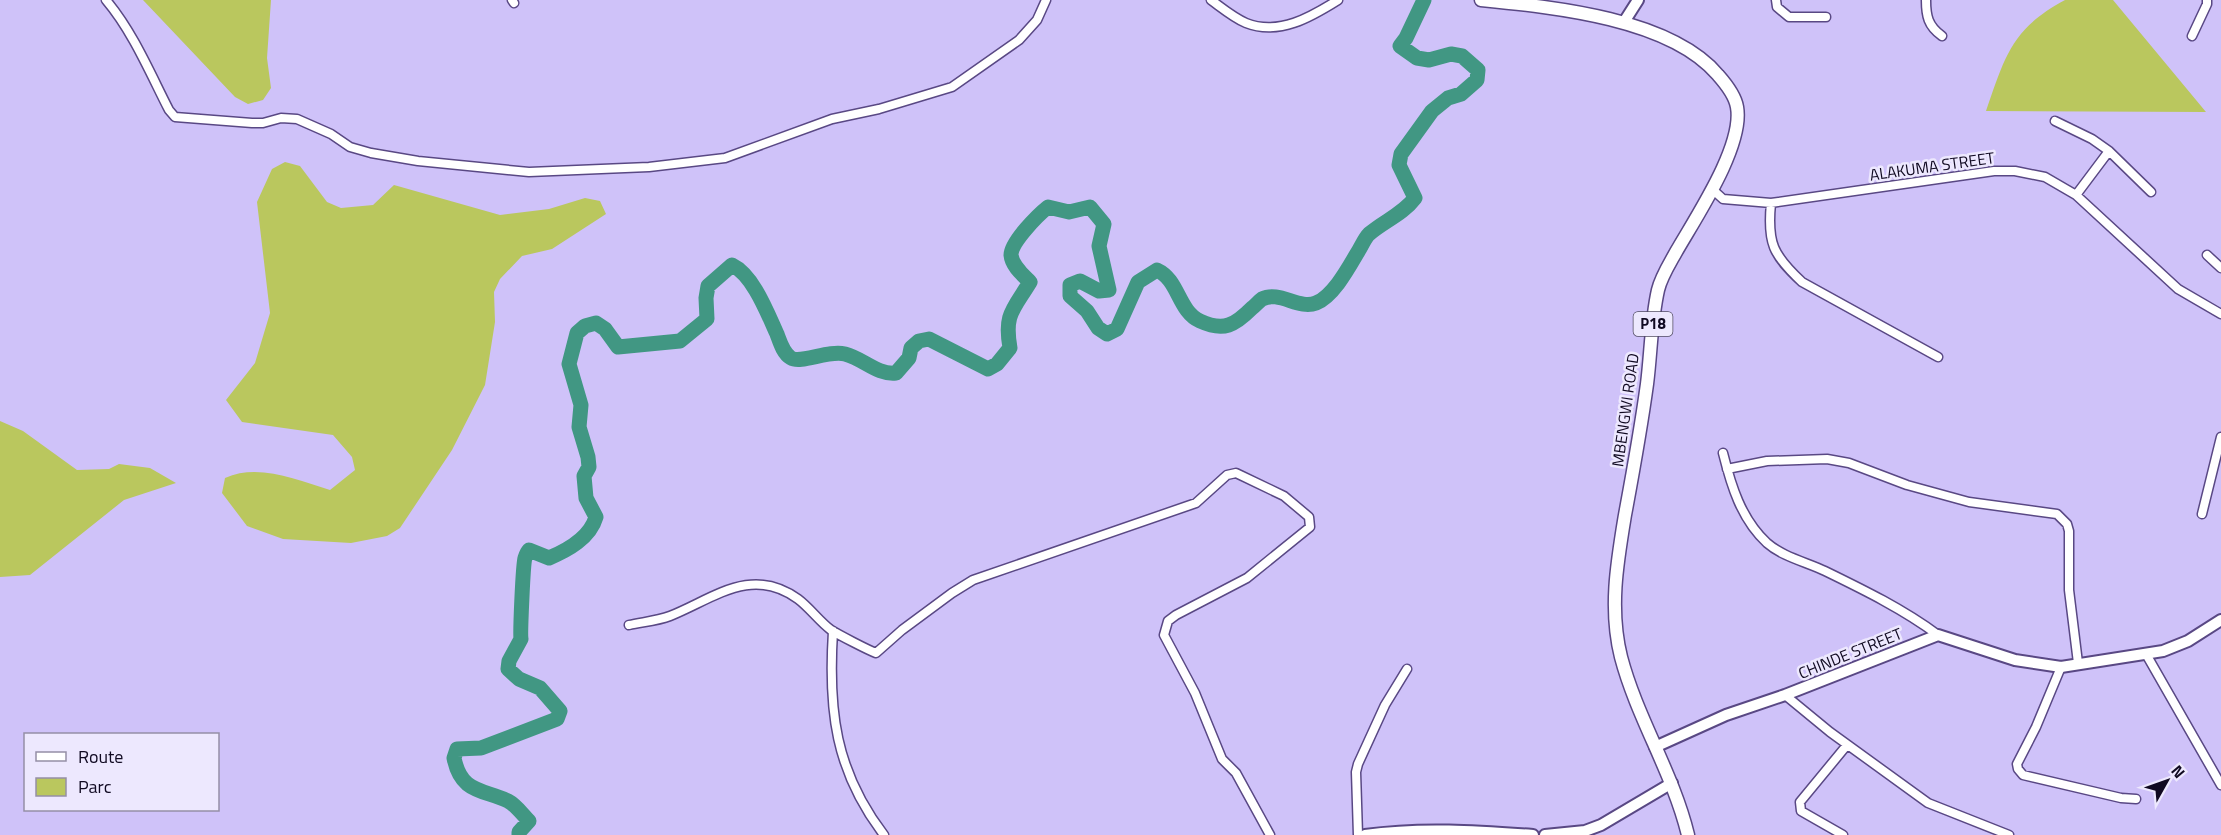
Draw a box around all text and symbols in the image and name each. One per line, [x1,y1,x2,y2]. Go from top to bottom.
street label: ALAKUMA STREET [1868,145,1996,187]
road number: P18 [1634,312,1672,336]
street label: MBENGWI ROAD [1605,352,1645,468]
street label: CHINDE STREET [1795,621,1906,685]
legend [24,733,219,811]
text: Route [78,743,123,770]
north arrow [2137,751,2197,811]
text: N [2166,759,2191,783]
text: Parc [78,773,112,800]

